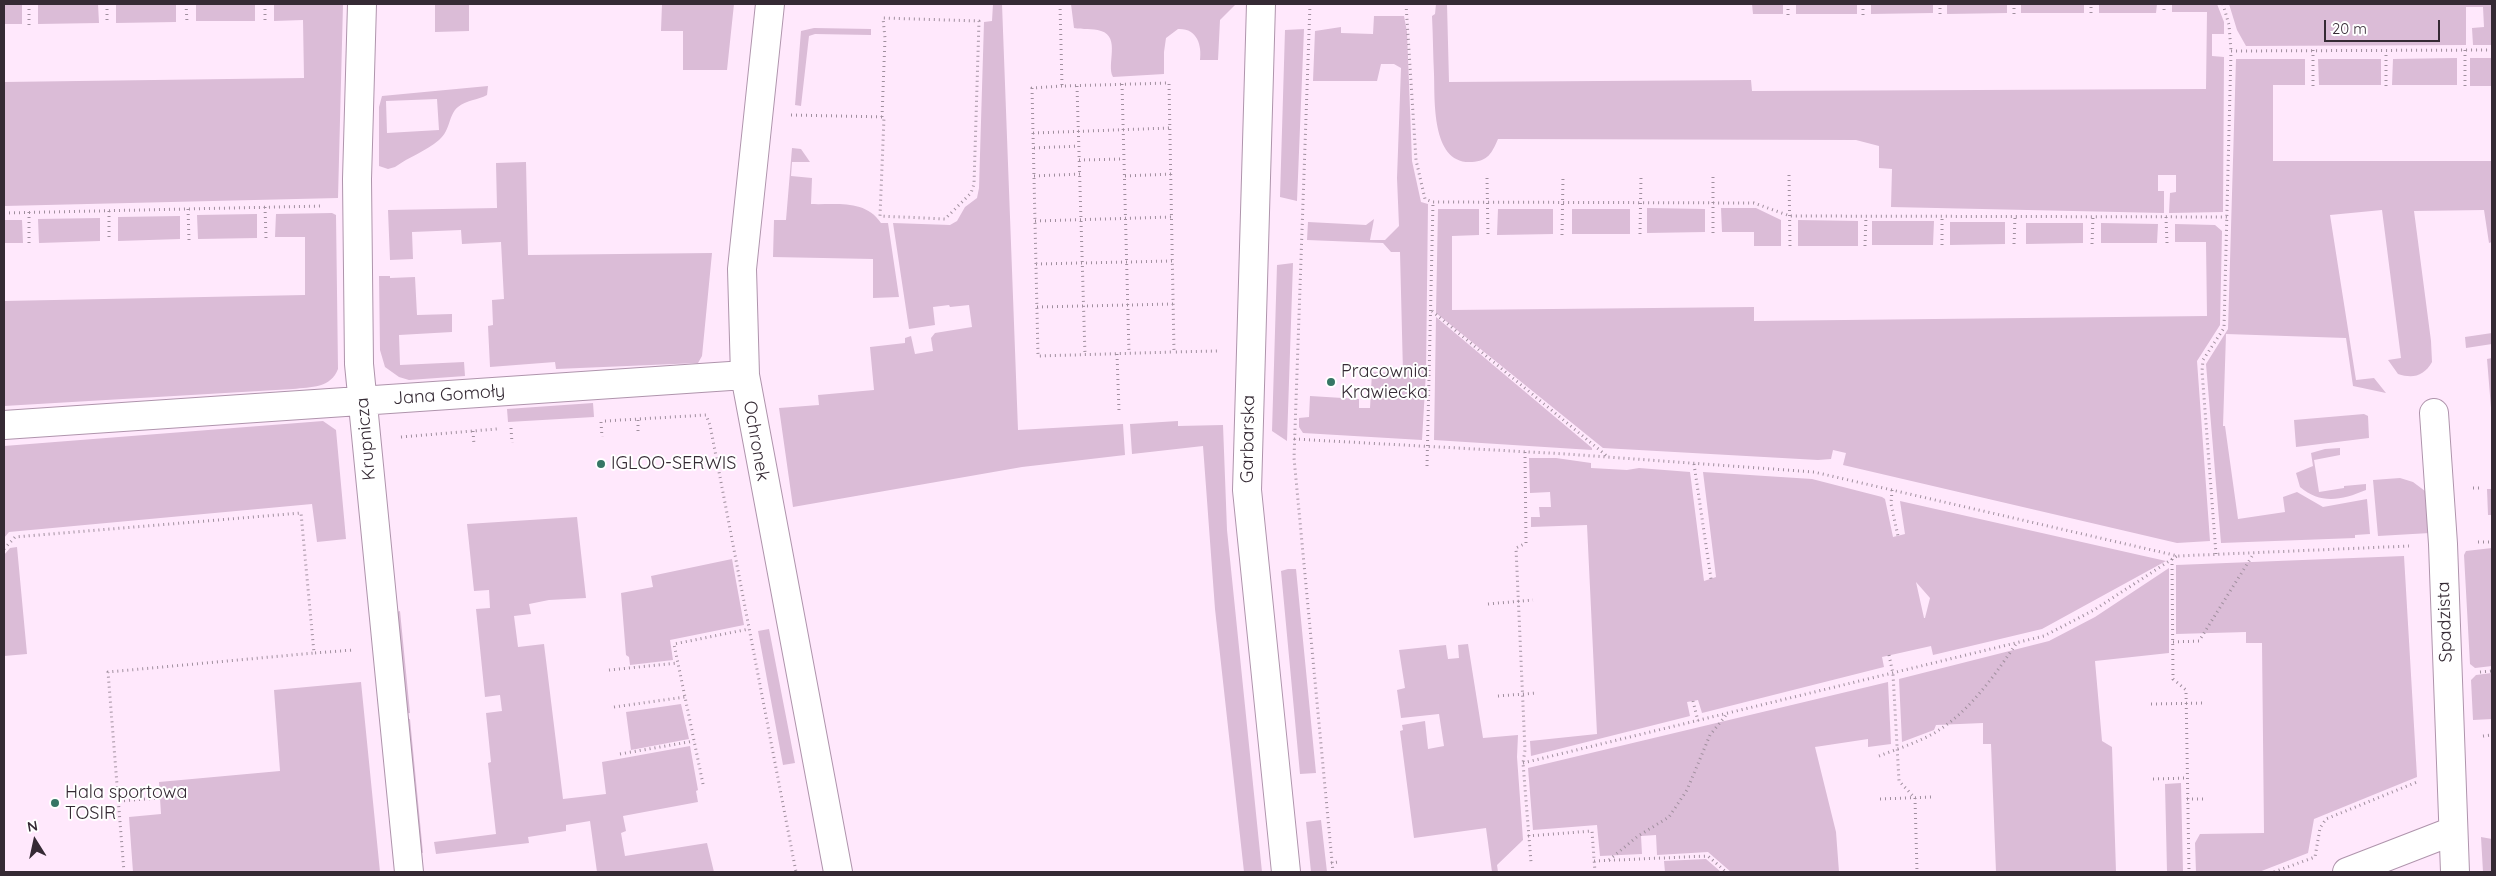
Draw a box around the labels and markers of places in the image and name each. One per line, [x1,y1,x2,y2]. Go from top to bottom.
place label: Pracownia Krawiecka [1341,361,1428,404]
marker: Pracownia Krawiecka [1325,376,1337,388]
place label: IGLOO-SERWIS [611,453,736,475]
marker: IGLOO-SERWIS [595,458,607,470]
place label: Hala sportowa TOSIR [65,782,187,824]
marker: Hala sportowa TOSIR [49,797,61,809]

